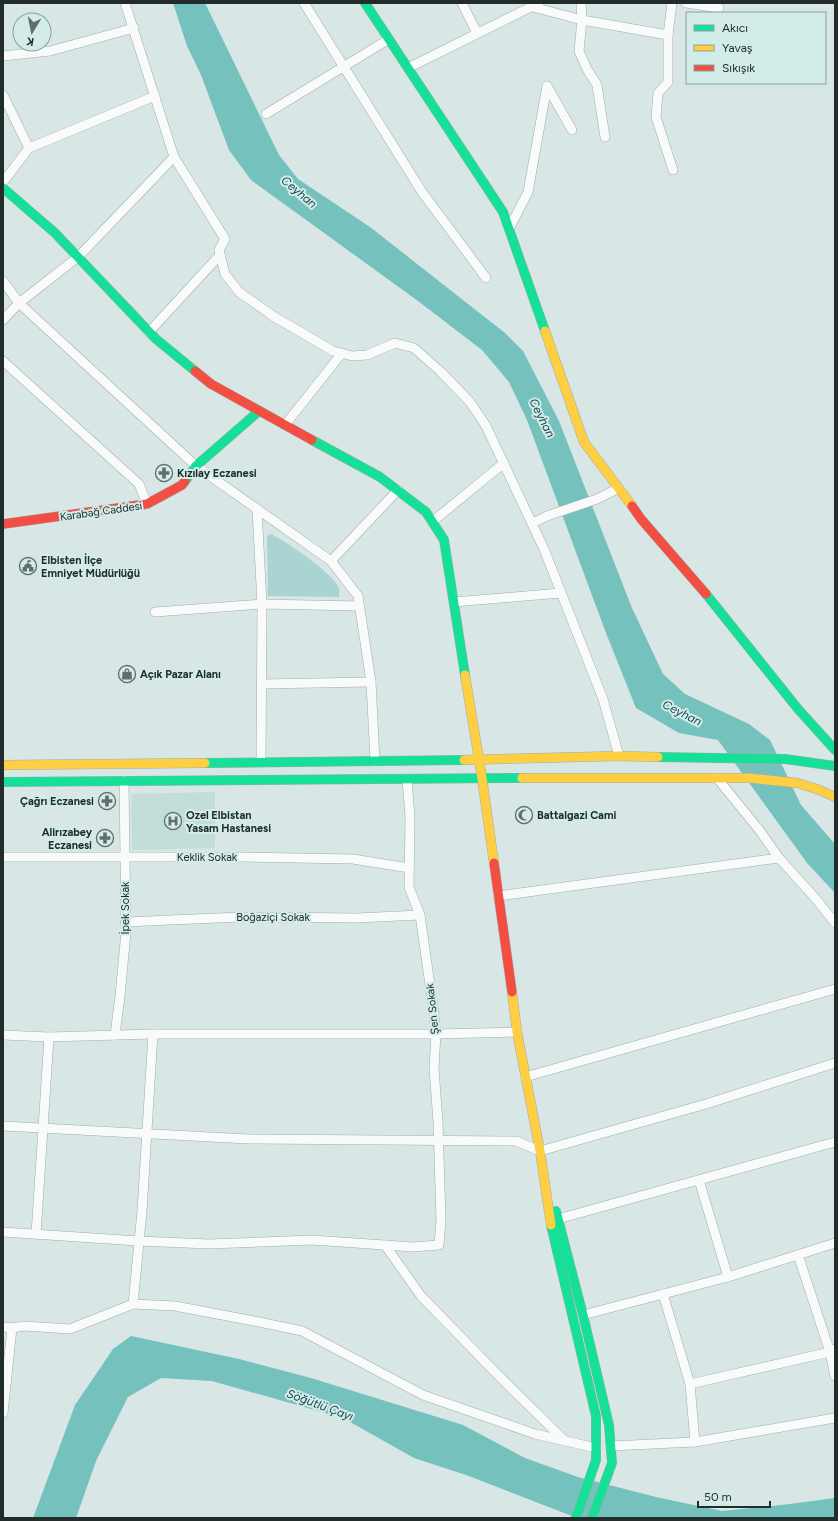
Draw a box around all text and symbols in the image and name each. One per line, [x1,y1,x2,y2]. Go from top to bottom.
north arrow [12,12,52,52]
legend [686,12,826,84]
text: Akıcı [722,21,748,35]
text: K [25,34,35,48]
text: Yavaş [722,41,753,55]
text: Sıkışık [722,61,755,75]
water label: Ceyhan [278,173,320,211]
water label: Ceyhan [526,396,558,440]
pharmacy icon: Kızılay Eczanesi [154,463,174,483]
place label: Kızılay Eczanesi [177,467,257,480]
street label: Karabağ Caddesi [59,499,143,524]
place label: Elbisten İlçe Emniyet Müdürlüğü [41,553,140,580]
public building icon: Elbisten İlçe Emniyet Müdürlüğü [18,556,38,576]
shop icon: Açık Pazar Alanı [117,664,137,684]
place label: Açık Pazar Alanı [140,668,221,681]
water label: Ceyhan [660,697,704,729]
pharmacy icon: Çağrı Eczanesi [97,791,117,811]
place label: Çağrı Eczanesi [20,795,94,808]
mosque icon: Battalgazi Cami [514,805,534,825]
place label: Ozel Elbistan Yasam Hastanesi [186,809,271,835]
place label: Battalgazi Cami [537,809,617,822]
hospital icon: Ozel Elbistan Yasam Hastanesi [163,811,183,831]
place label: Alirızabey Eczanesi [42,826,93,852]
pharmacy icon: Alirızabey Eczanesi [95,828,115,848]
street label: Keklik Sokak [177,851,238,864]
street label: İpek Sokak [119,881,132,934]
street label: Boğaziçi Sokak [236,911,310,924]
street label: Şen Sokak [423,982,442,1035]
water label: Söğütlü Çayı [285,1386,355,1424]
scale bar [698,1483,770,1509]
text: 50 m [704,1490,732,1504]

